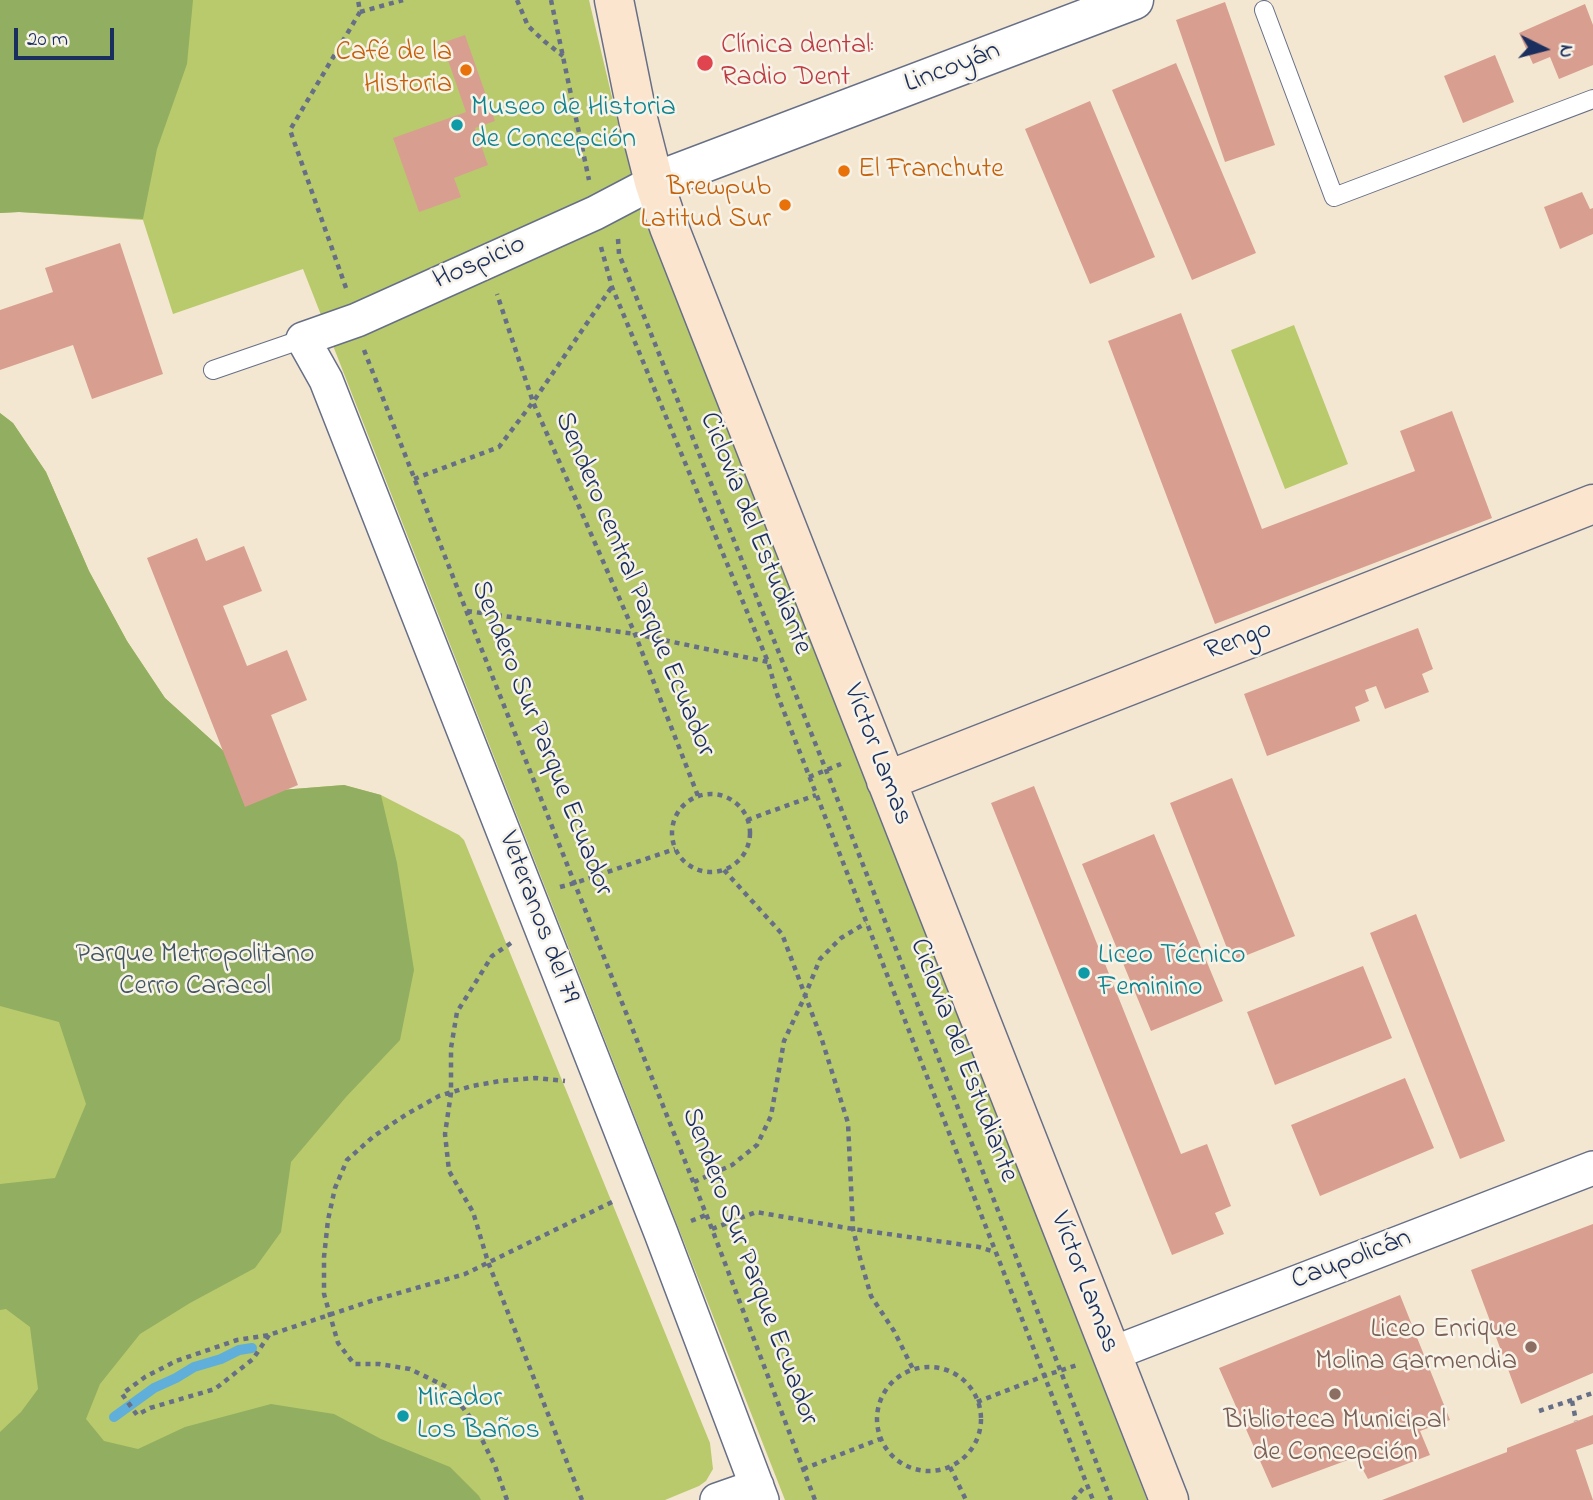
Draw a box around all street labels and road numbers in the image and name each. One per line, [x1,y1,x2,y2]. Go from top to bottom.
street label: Lincoyán [900,35,1006,103]
street label: Hospicio [429,229,531,299]
street label: Sendero central Parque Ecuador [545,407,721,763]
street label: Ciclovía del Estudiante [690,408,818,660]
street label: Sendero Sur Parque Ecuador [461,576,619,902]
street label: Rengo [1201,614,1277,670]
street label: Víctor Lamas [834,680,918,830]
street label: Veteranos del 79 [489,827,585,1009]
street label: Ciclovía del Estudiante [900,934,1024,1188]
street label: Sendero Sur Parque Ecuador [672,1104,824,1430]
street label: Víctor Lamas [1041,1208,1125,1358]
street label: Caupolicán [1287,1223,1417,1299]

